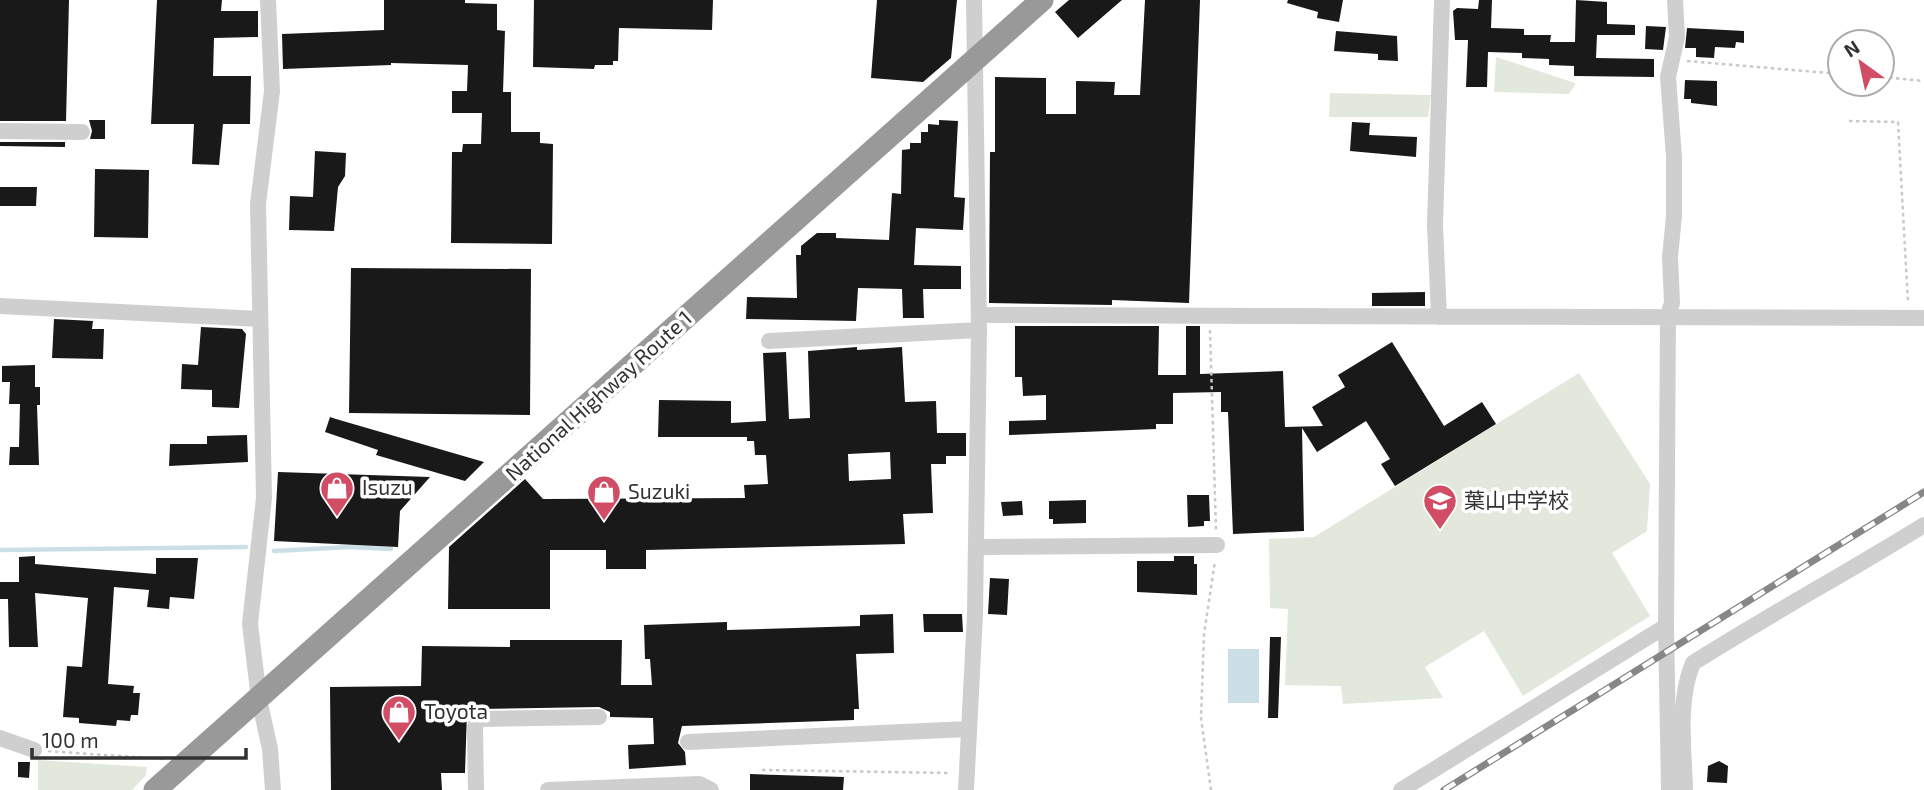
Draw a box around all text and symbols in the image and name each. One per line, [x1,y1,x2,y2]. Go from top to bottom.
north arrow [1826,28,1896,98]
text: N [1839,35,1863,62]
street label: National Highway Route 1 [500,305,696,485]
shop icon: Isuzu [318,469,356,518]
shop icon: Suzuki [585,473,623,522]
place label: Isuzu [362,474,413,499]
place label: Suzuki [628,478,690,503]
school or university icon: 葉山中学校 [1421,482,1459,531]
place label: 葉山中学校 [1464,487,1569,512]
shop icon: Toyota [380,693,418,742]
place label: Toyota [424,698,488,723]
scale bar [32,716,245,760]
text: 100 m [42,727,99,752]

